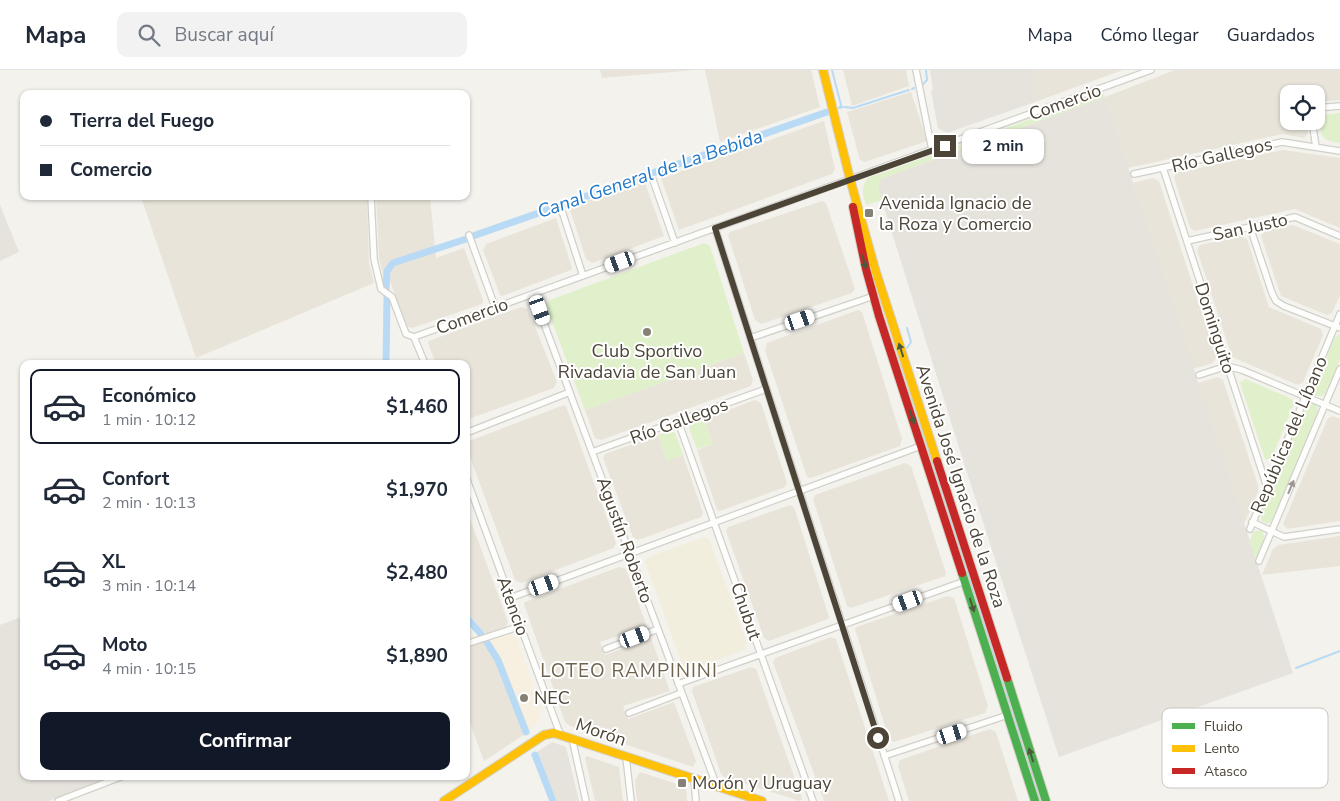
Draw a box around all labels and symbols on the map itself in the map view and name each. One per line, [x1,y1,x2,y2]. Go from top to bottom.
street label: Comercio [1026,78,1104,126]
water label: Canal General de La Bebida [534,123,766,225]
callout: 2 min [962,128,1045,164]
street label: Río Gallegos [1169,132,1275,178]
route end [934,135,956,157]
place label: Avenida Ignacio de la Roza y Comercio [879,191,1032,236]
marker: Avenida Ignacio de la Roza y Comercio [863,207,875,219]
street label: San Justo [1210,207,1290,247]
car [603,250,636,274]
one-way arrow [860,254,868,269]
street label: Dominguito [1189,279,1241,377]
street label: Comercio [433,292,511,340]
car [527,293,552,327]
car [783,308,816,332]
marker: Club Sportivo Rivadavia de San Juan [641,326,653,338]
place label: Club Sportivo Rivadavia de San Juan [558,339,736,384]
one-way arrow [897,342,905,357]
street label: República del Líbano [1245,353,1333,517]
street label: Avenida José Ignacio de la Roza [910,361,1012,611]
street label: Río Gallegos [627,392,731,450]
one-way arrow [908,410,916,425]
street label: Agustín Roberto [591,474,659,606]
one-way arrow [1287,479,1295,494]
street label: Atencio [491,573,535,639]
car [527,573,560,597]
street label: Chubut [725,579,767,644]
car [891,589,924,613]
one-way arrow [969,598,977,613]
car [618,625,651,649]
district label: LOTEO RAMPININI [540,658,718,684]
place label: NEC [534,686,570,710]
marker: NEC [518,692,530,704]
legend [1162,708,1328,788]
street label: Morón [573,712,629,752]
text: Fluido [1204,717,1243,736]
car [935,722,968,746]
route start [867,727,889,749]
text: Lento [1204,739,1240,758]
one-way arrow [1026,747,1034,762]
text: Atasco [1204,762,1247,781]
place label: Morón y Uruguay [692,771,832,795]
marker: Morón y Uruguay [676,777,688,789]

